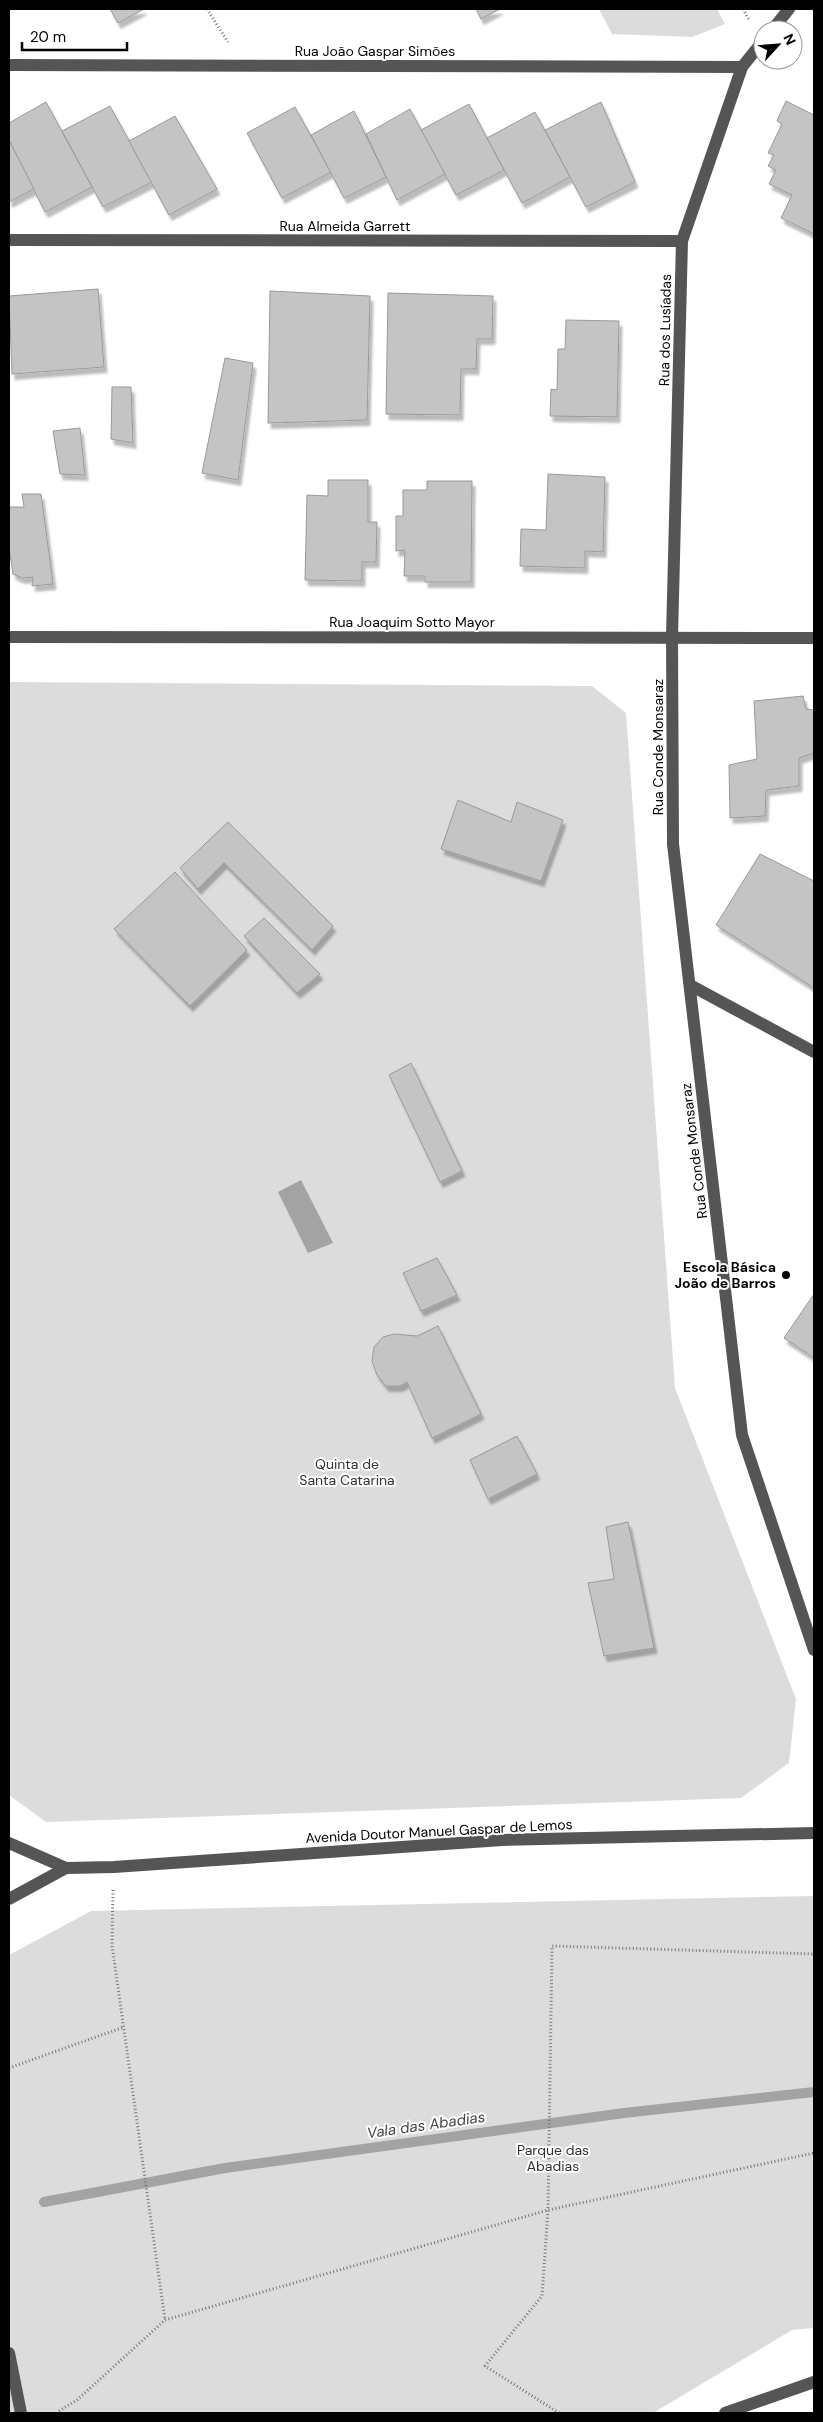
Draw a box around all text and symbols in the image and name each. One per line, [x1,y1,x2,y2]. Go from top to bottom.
scale bar [22,20,128,52]
north arrow [753,20,803,70]
text: 20 m [30,27,66,47]
text: N [779,31,800,48]
street label: Rua João Gaspar Simões [295,42,455,60]
street label: Rua Almeida Garrett [279,217,411,235]
street label: Rua dos Lusíadas [655,274,675,386]
street label: Rua Joaquim Sotto Mayor [329,613,495,631]
street label: Rua Conde Monsaraz [649,679,667,815]
street label: Rua Conde Monsaraz [677,1082,711,1220]
place label: Escola Básica João de Barros [674,1258,776,1292]
marker: Escola Básica João de Barros [780,1269,792,1281]
park label: Quinta de Santa Catarina [299,1455,395,1489]
street label: Avenida Doutor Manuel Gaspar de Lemos [305,1815,573,1847]
water label: Vala das Abadias [366,2107,486,2143]
park label: Parque das Abadias [517,2141,589,2175]

